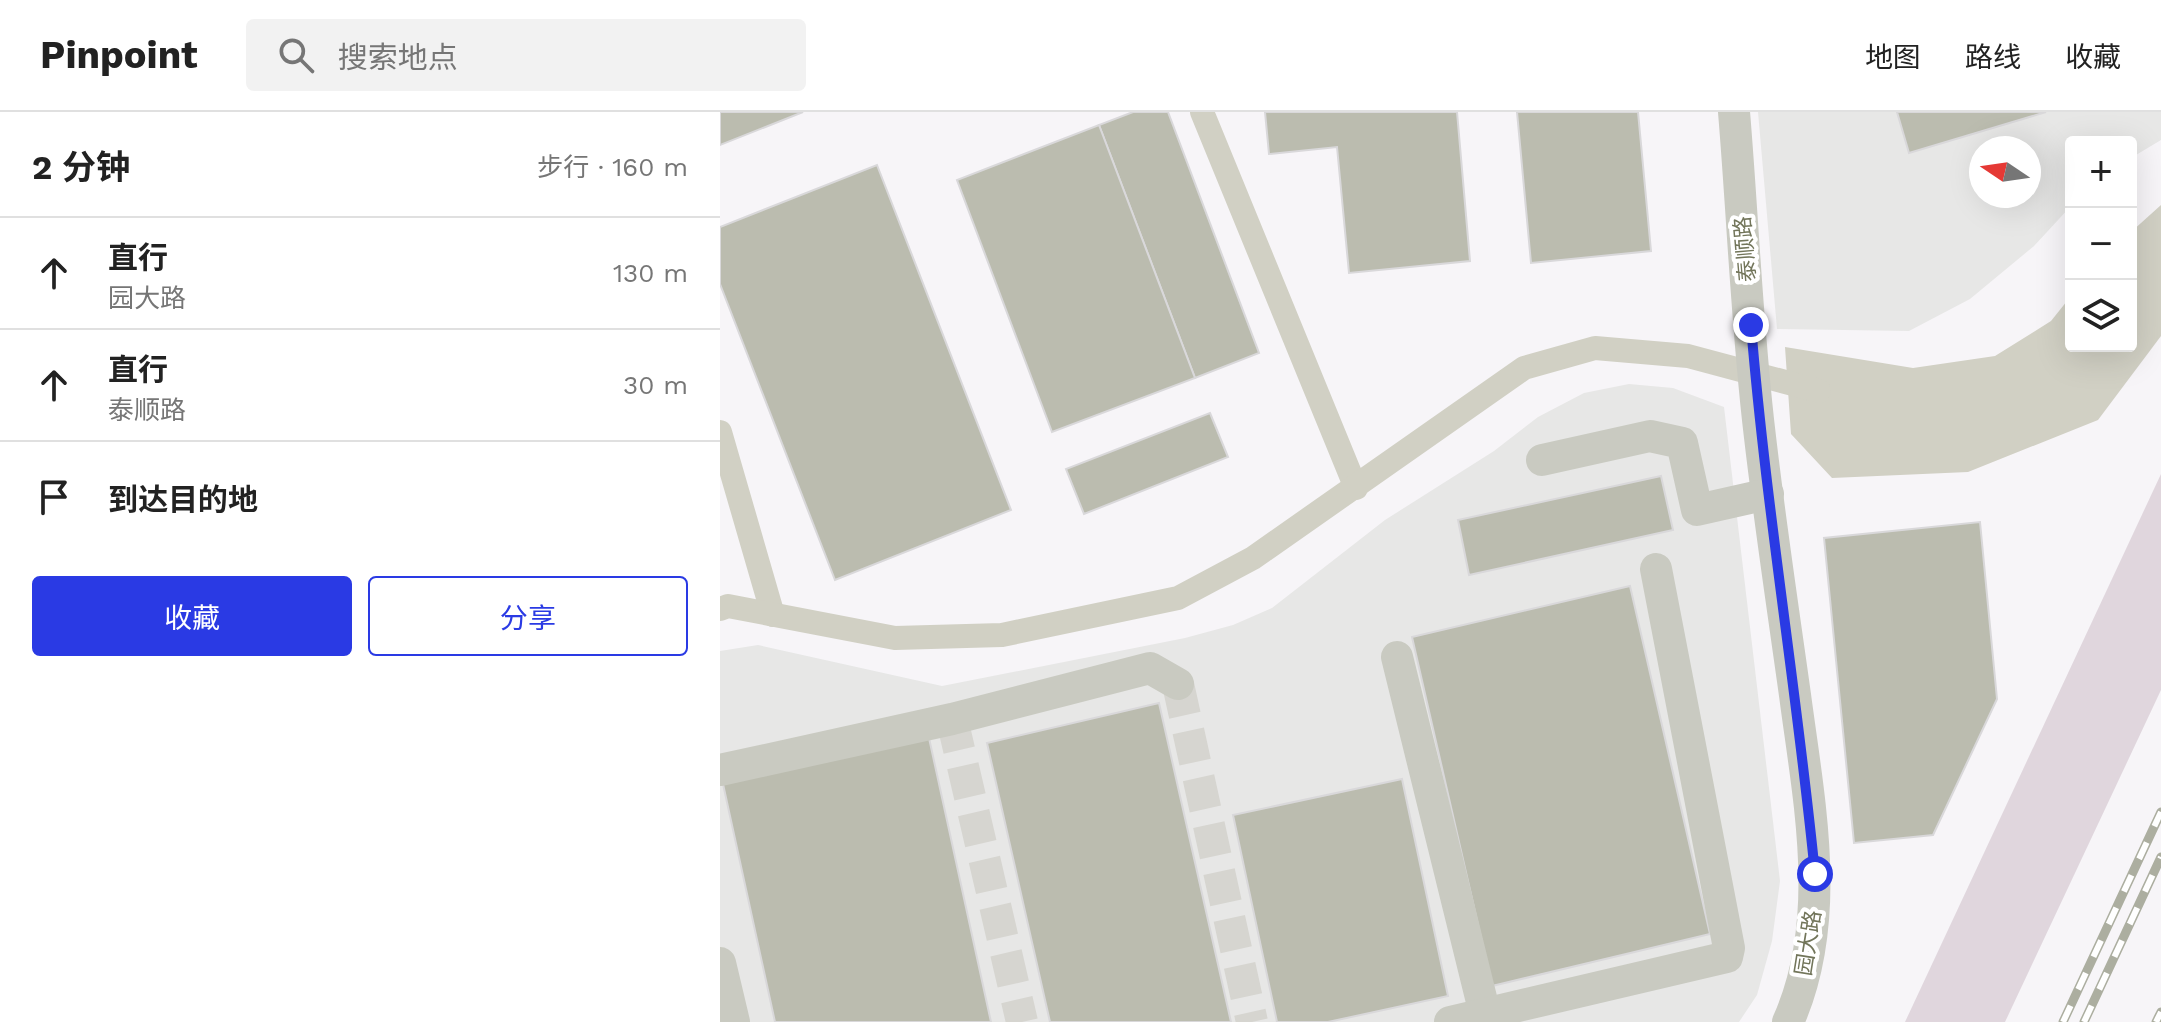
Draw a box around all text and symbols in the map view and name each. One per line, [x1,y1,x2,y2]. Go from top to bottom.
search box [246,19,806,91]
text: Pinpoint [40,33,198,77]
icon: search [274,33,318,77]
text: 搜索地点 [338,40,458,75]
text: 地图 [1865,41,1921,74]
text: 路线 [1965,41,2021,74]
text: 收藏 [2065,41,2121,74]
north arrow [1969,136,2041,208]
map controls [2065,136,2137,352]
button: + [2065,136,2137,208]
text: 2 分钟 [32,147,130,187]
text: 步行 · 160 m [537,152,688,182]
button: − [2065,208,2137,280]
street label: 泰顺路 [1730,215,1760,283]
text: 直行 [108,240,168,275]
icon: ahead [32,251,76,295]
text: 130 m [613,258,688,288]
button: layers [2065,280,2137,352]
text: 园大路 [108,283,186,313]
route end [1733,307,1769,343]
text: 直行 [108,352,168,387]
icon: ahead [32,363,76,407]
text: 30 m [623,370,688,400]
text: 泰顺路 [108,395,186,425]
icon: arrive [32,475,76,519]
text: 到达目的地 [108,482,258,517]
button: 收藏 [32,576,352,656]
button: 分享 [368,576,688,656]
route start [1797,856,1833,892]
street label: 园大路 [1790,908,1826,978]

